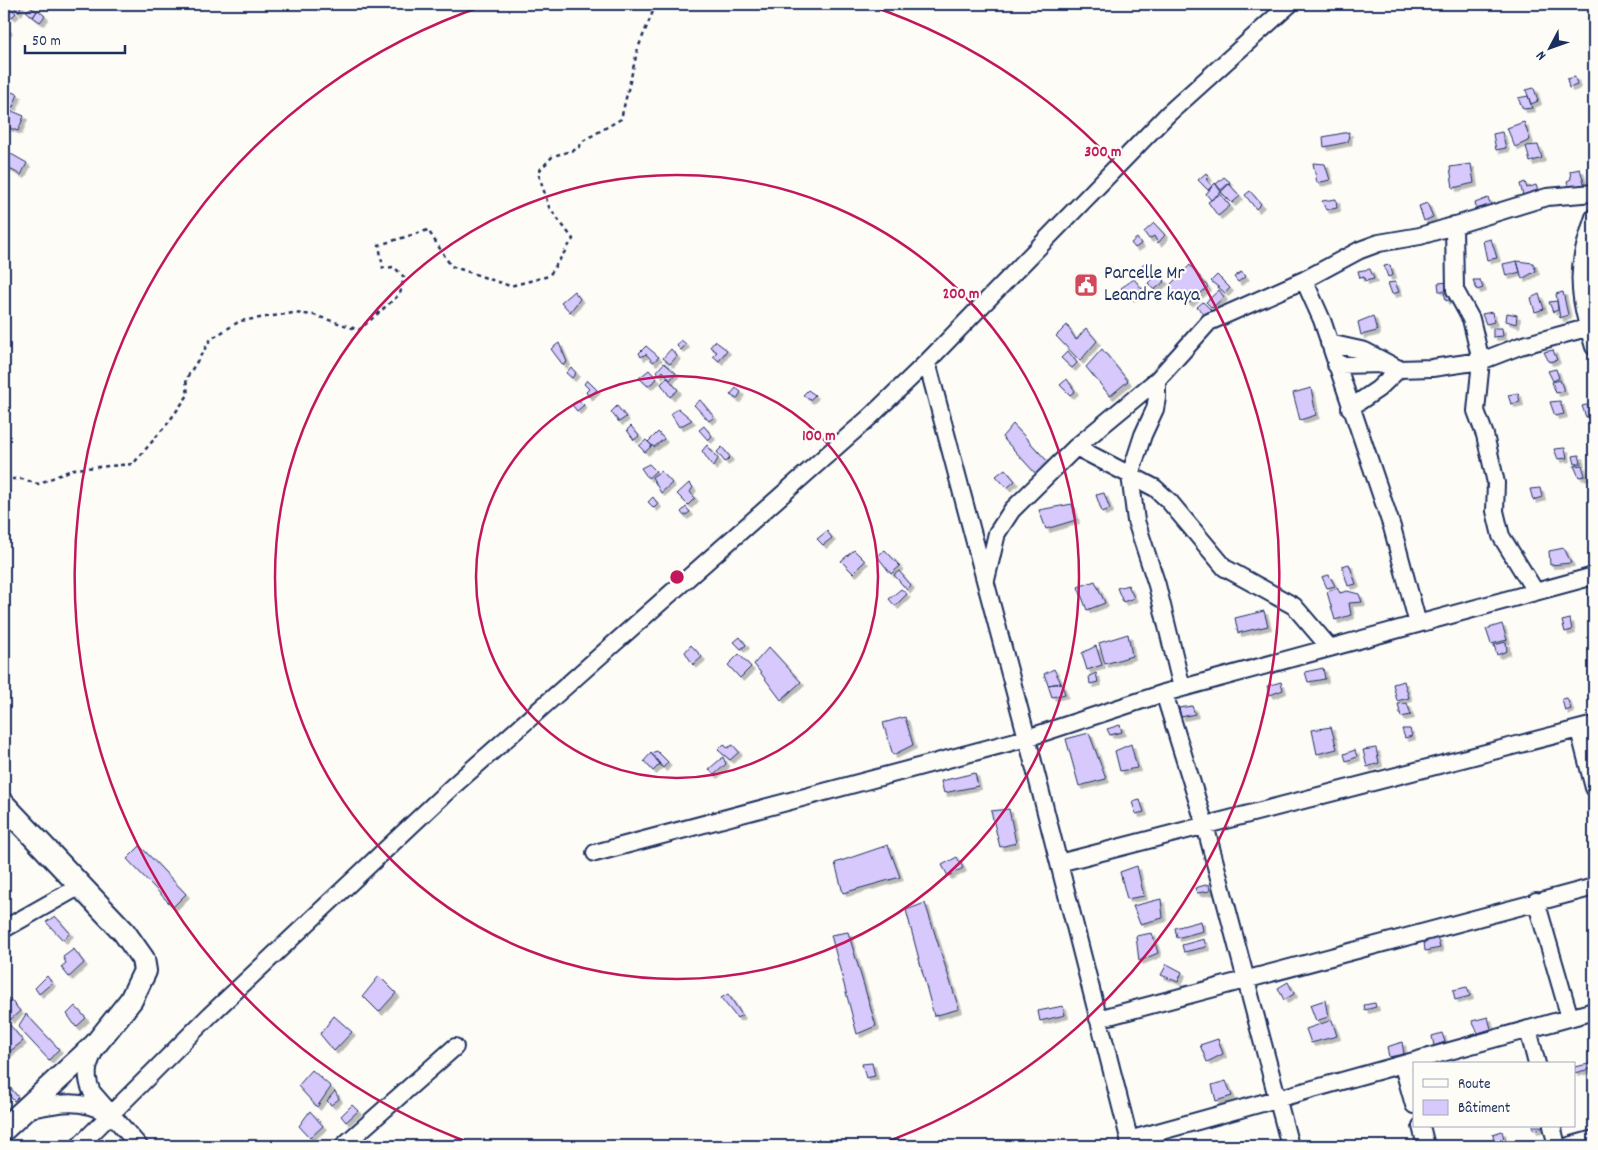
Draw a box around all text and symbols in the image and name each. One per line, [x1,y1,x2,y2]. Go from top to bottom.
scale bar [25,22,125,54]
north arrow [1526,22,1576,72]
text: 50 m [32,31,61,53]
text: N [1532,46,1552,64]
text: 300 m [1085,142,1121,164]
place label: Parcelle Mr Leandre kaya [1104,261,1201,310]
public building icon: Parcelle Mr Leandre kaya [1073,272,1099,298]
text: 200 m [943,284,979,306]
text: 100 m [802,426,836,448]
centre of rings [668,568,686,586]
legend [1413,1062,1576,1128]
text: Route [1458,1074,1491,1096]
text: Bâtiment [1458,1098,1511,1120]

